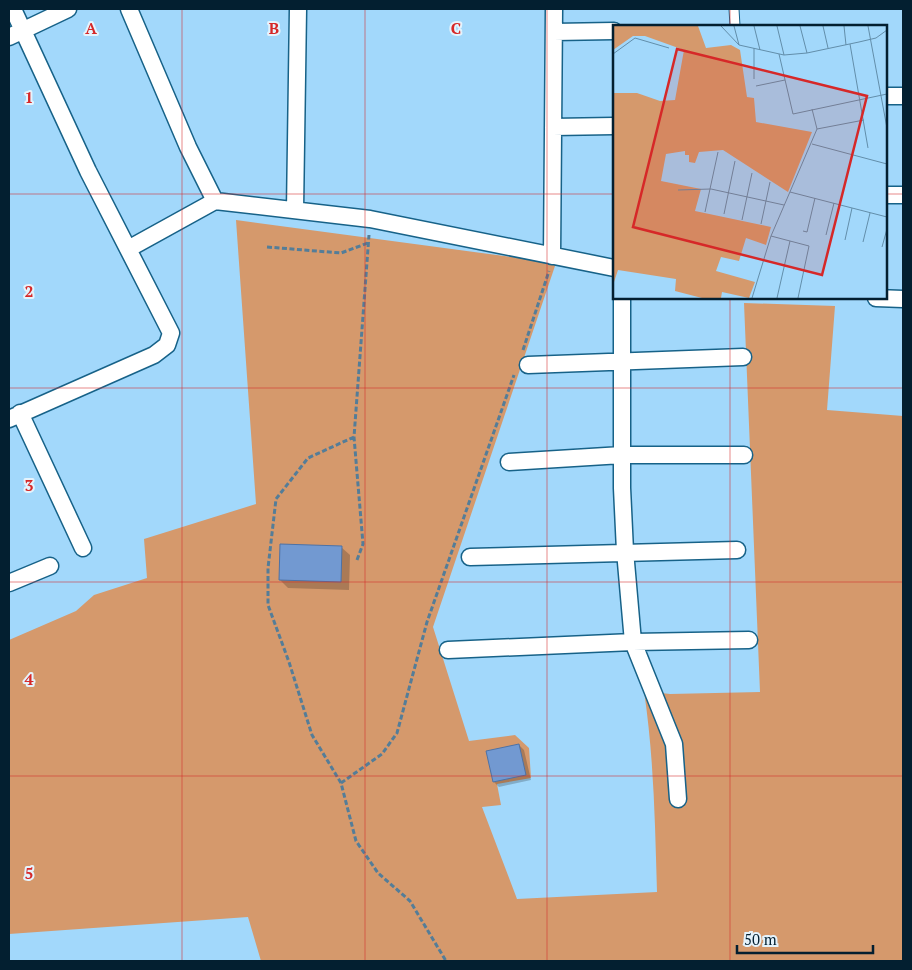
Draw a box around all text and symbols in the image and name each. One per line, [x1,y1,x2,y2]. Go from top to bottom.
text: A [85,17,97,39]
text: B [269,17,279,39]
text: C [451,17,461,39]
inset map [613,25,887,299]
text: 1 [24,86,34,108]
text: 2 [24,280,34,302]
text: 3 [24,474,34,496]
text: 4 [24,668,34,690]
text: 5 [24,862,34,884]
scale bar [737,922,873,954]
text: 50 m [744,929,777,949]

